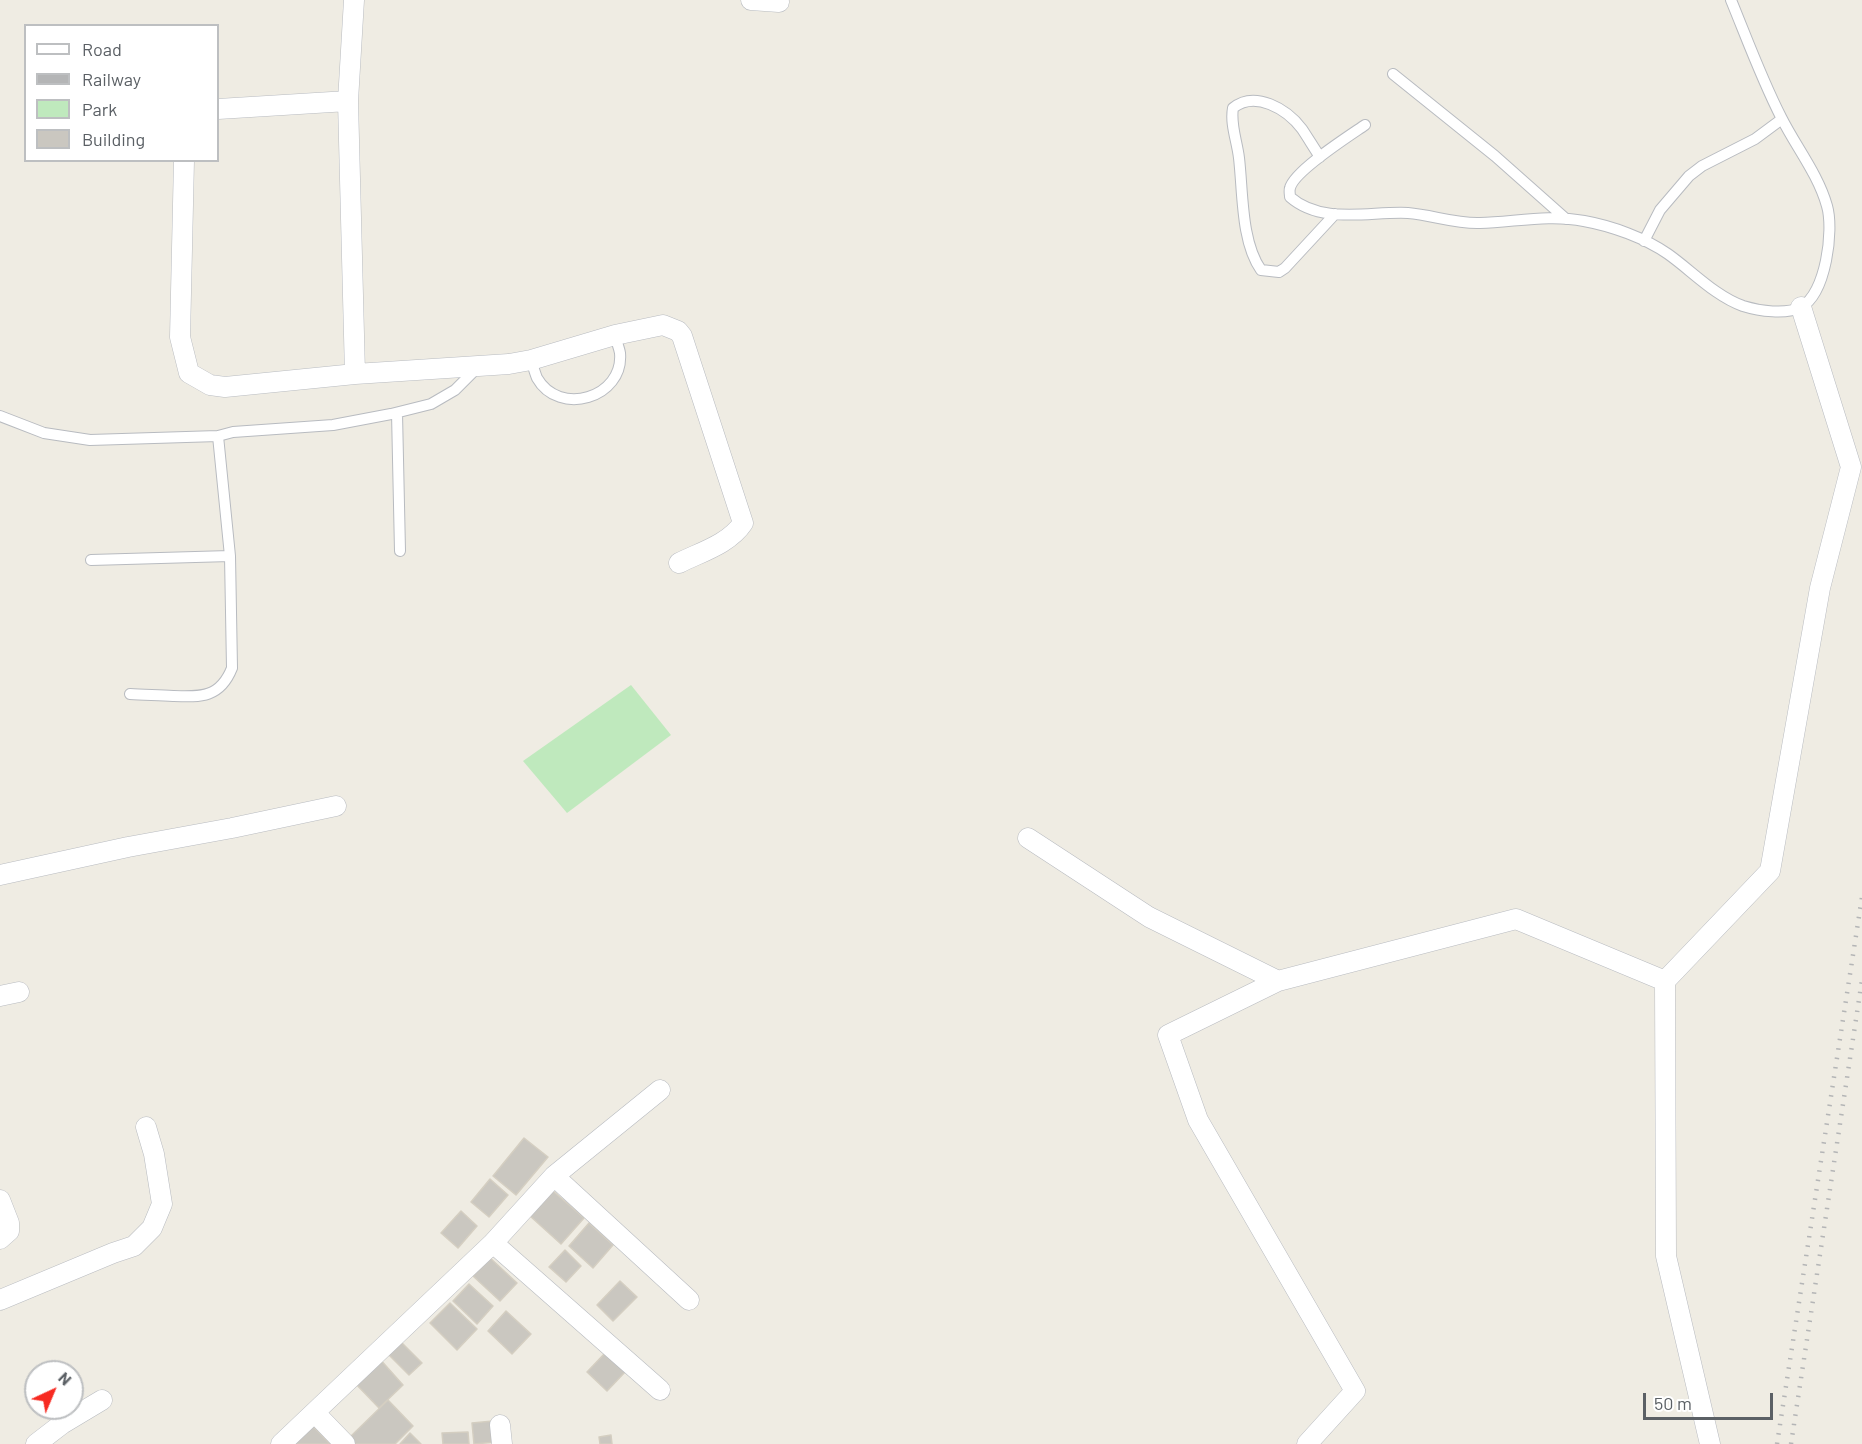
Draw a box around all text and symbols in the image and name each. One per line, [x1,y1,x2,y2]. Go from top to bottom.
legend [24,24,219,162]
text: Road [82,38,122,60]
text: Railway [82,68,141,90]
text: Park [82,98,117,120]
text: Building [82,128,145,150]
north arrow [24,1360,84,1420]
text: N [55,1368,76,1389]
scale bar [1646,1381,1776,1419]
text: 50 m [1654,1392,1692,1414]

